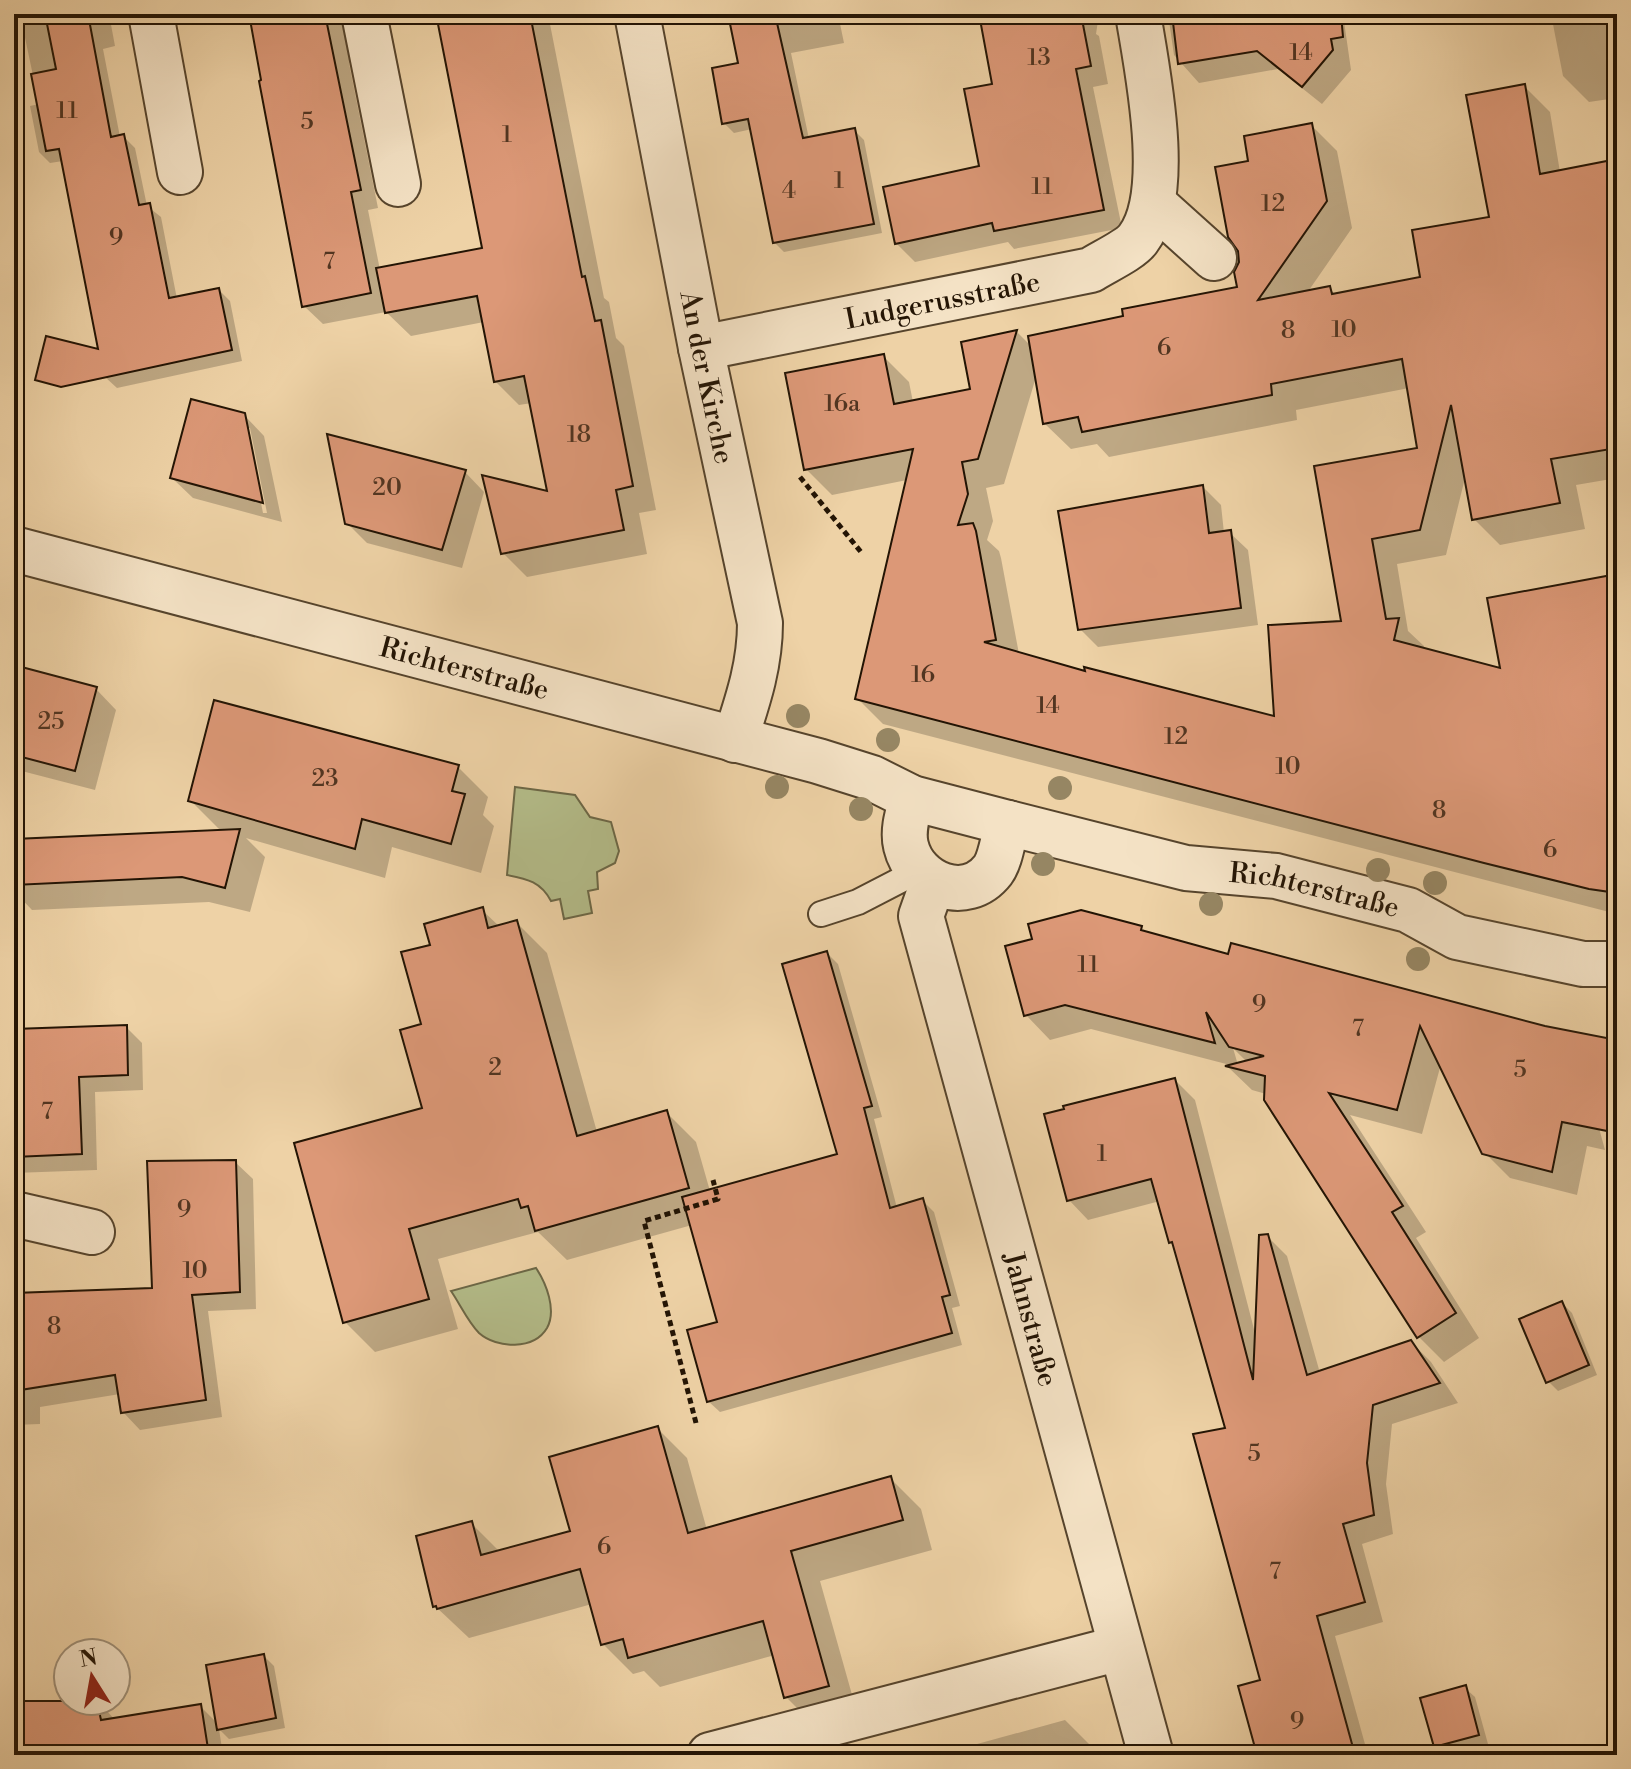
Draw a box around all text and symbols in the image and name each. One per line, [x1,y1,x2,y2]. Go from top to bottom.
house number: 14 [1289,38,1313,68]
house number: 13 [1027,43,1051,73]
house number: 11 [56,96,78,126]
house number: 5 [300,107,314,137]
house number: 1 [502,120,513,150]
house number: 1 [834,166,845,196]
house number: 11 [1031,172,1053,202]
house number: 4 [782,176,796,206]
house number: 12 [1261,189,1285,219]
house number: 9 [109,223,123,253]
house number: 7 [323,247,335,277]
street label: Ludgerusstraße [842,265,1043,338]
street label: An der Kirche [671,287,741,467]
house number: 10 [1331,315,1357,345]
house number: 8 [1281,316,1295,346]
house number: 6 [1157,333,1171,363]
house number: 16a [824,389,861,419]
house number: 18 [567,420,591,450]
house number: 20 [372,473,402,503]
street label: Richterstraße [376,630,553,708]
house number: 16 [911,660,935,690]
house number: 14 [1036,691,1060,721]
house number: 25 [38,707,64,737]
house number: 12 [1164,722,1188,752]
house number: 10 [1275,752,1301,782]
house number: 23 [312,764,338,794]
house number: 8 [1432,796,1446,826]
house number: 6 [1543,835,1557,865]
street label: Richterstraße [1228,856,1403,926]
house number: 11 [1077,950,1099,980]
house number: 9 [1252,990,1266,1020]
house number: 7 [1352,1014,1364,1044]
house number: 2 [488,1053,502,1083]
house number: 5 [1513,1055,1527,1085]
house number: 7 [41,1097,53,1127]
house number: 1 [1097,1139,1108,1169]
house number: 9 [177,1195,191,1225]
street label: Jahnstraße [995,1247,1065,1391]
house number: 10 [182,1256,208,1286]
house number: 8 [47,1312,61,1342]
house number: 5 [1247,1439,1261,1469]
house number: 6 [597,1532,611,1562]
house number: 7 [1269,1557,1281,1587]
north arrow [52,1637,132,1717]
text: N [77,1644,100,1674]
house number: 9 [1290,1707,1304,1737]

